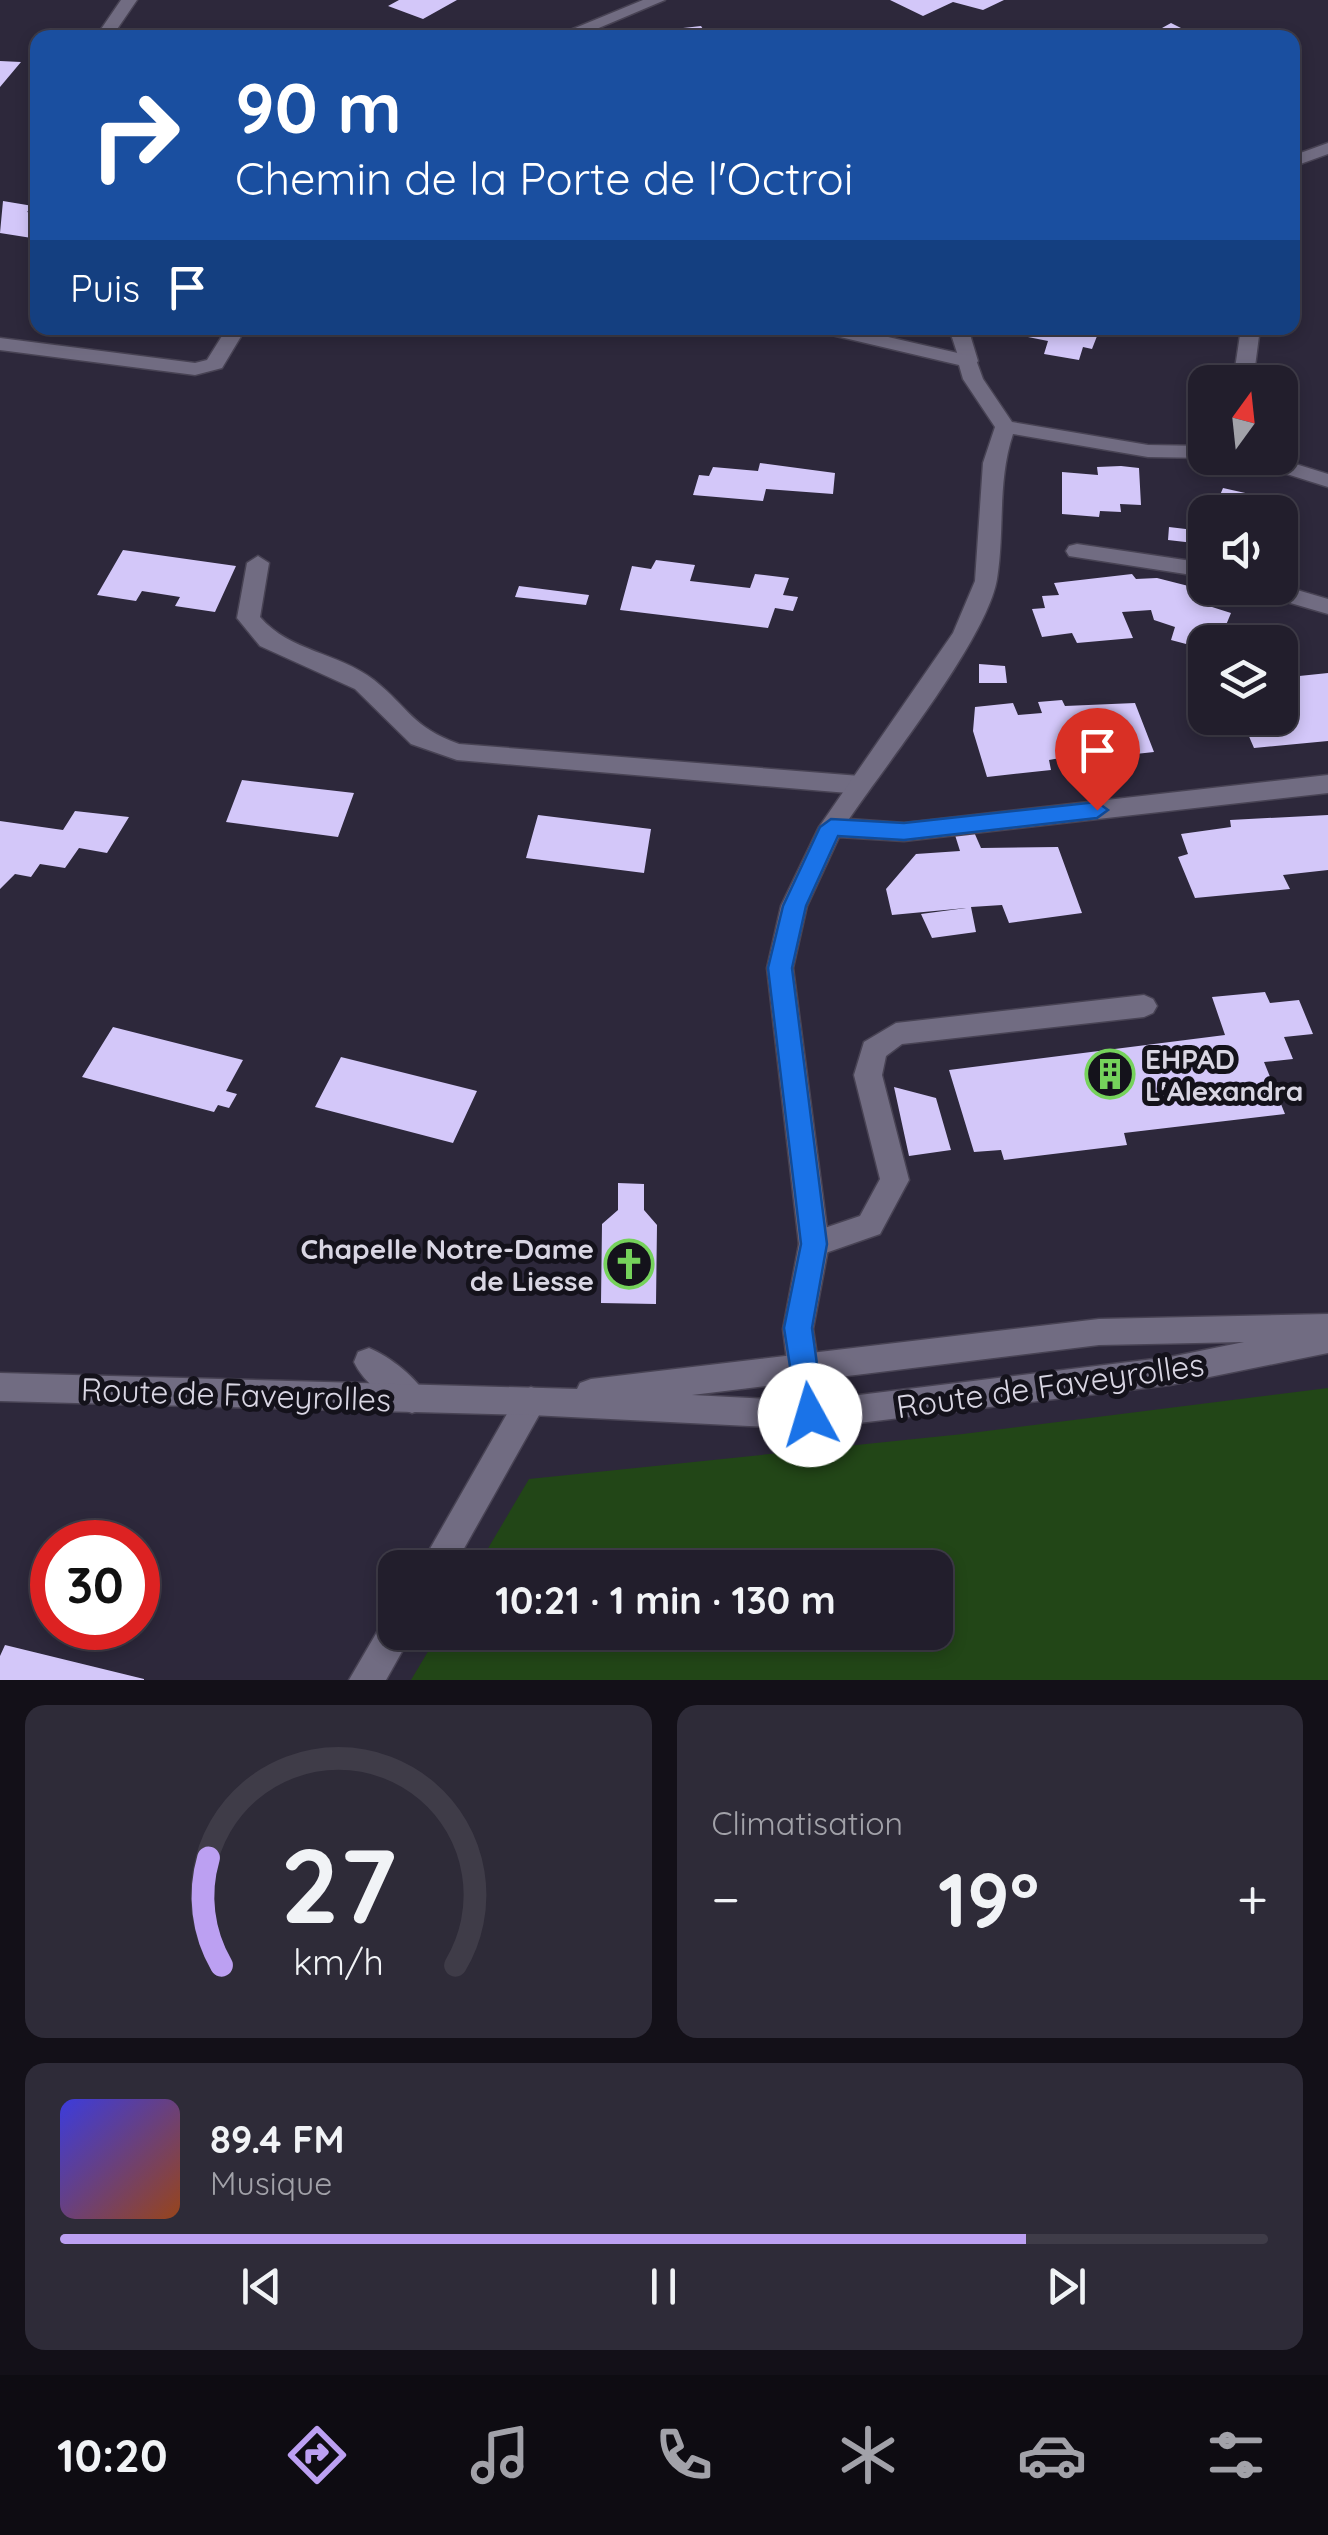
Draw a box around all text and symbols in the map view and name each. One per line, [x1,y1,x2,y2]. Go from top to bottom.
text: 90 m [235,63,402,151]
icon: right [70,70,200,200]
text: Chemin de la Porte de l'Octroi [235,150,853,206]
icon: arrive [160,260,215,315]
text: Puis [70,264,140,312]
north arrow [1188,365,1298,475]
map controls [1188,365,1298,735]
button: sound [1188,495,1298,605]
button: layers [1188,625,1298,735]
pin [1055,708,1140,811]
icon: arrive [1070,723,1125,778]
place label: EHPAD L'Alexandra [1145,1041,1303,1108]
building icon: EHPAD L'Alexandra [1084,1048,1136,1100]
place label: Chapelle Notre-Dame de Liesse [301,1231,594,1298]
church icon: Chapelle Notre-Dame de Liesse [603,1238,655,1290]
street label: Route de Faveyrolles [894,1344,1206,1426]
position arrow [758,1363,862,1467]
street label: Route de Faveyrolles [80,1369,392,1419]
speed limit sign: 30 [30,1520,160,1650]
text: 10:21 · 1 min · 130 m [495,1576,836,1624]
text: Climatisation [712,1803,903,1843]
text: 27 [280,1819,396,1949]
text: 19° [938,1852,1039,1946]
text: − [712,1864,740,1933]
text: + [1237,1864,1268,1933]
text: km/h [293,1939,384,1984]
text: 89.4 FM [210,2115,345,2163]
text: Musique [210,2163,332,2203]
icon: previous [234,2259,289,2314]
icon: pause [636,2259,691,2314]
icon: next [1039,2259,1094,2314]
icon: directions [282,2420,352,2490]
icon: music [465,2420,535,2490]
icon: phone [649,2420,719,2490]
icon: climate [833,2420,903,2490]
icon: car [1017,2420,1087,2490]
icon: filters [1201,2420,1271,2490]
text: 10:20 [57,2427,168,2483]

